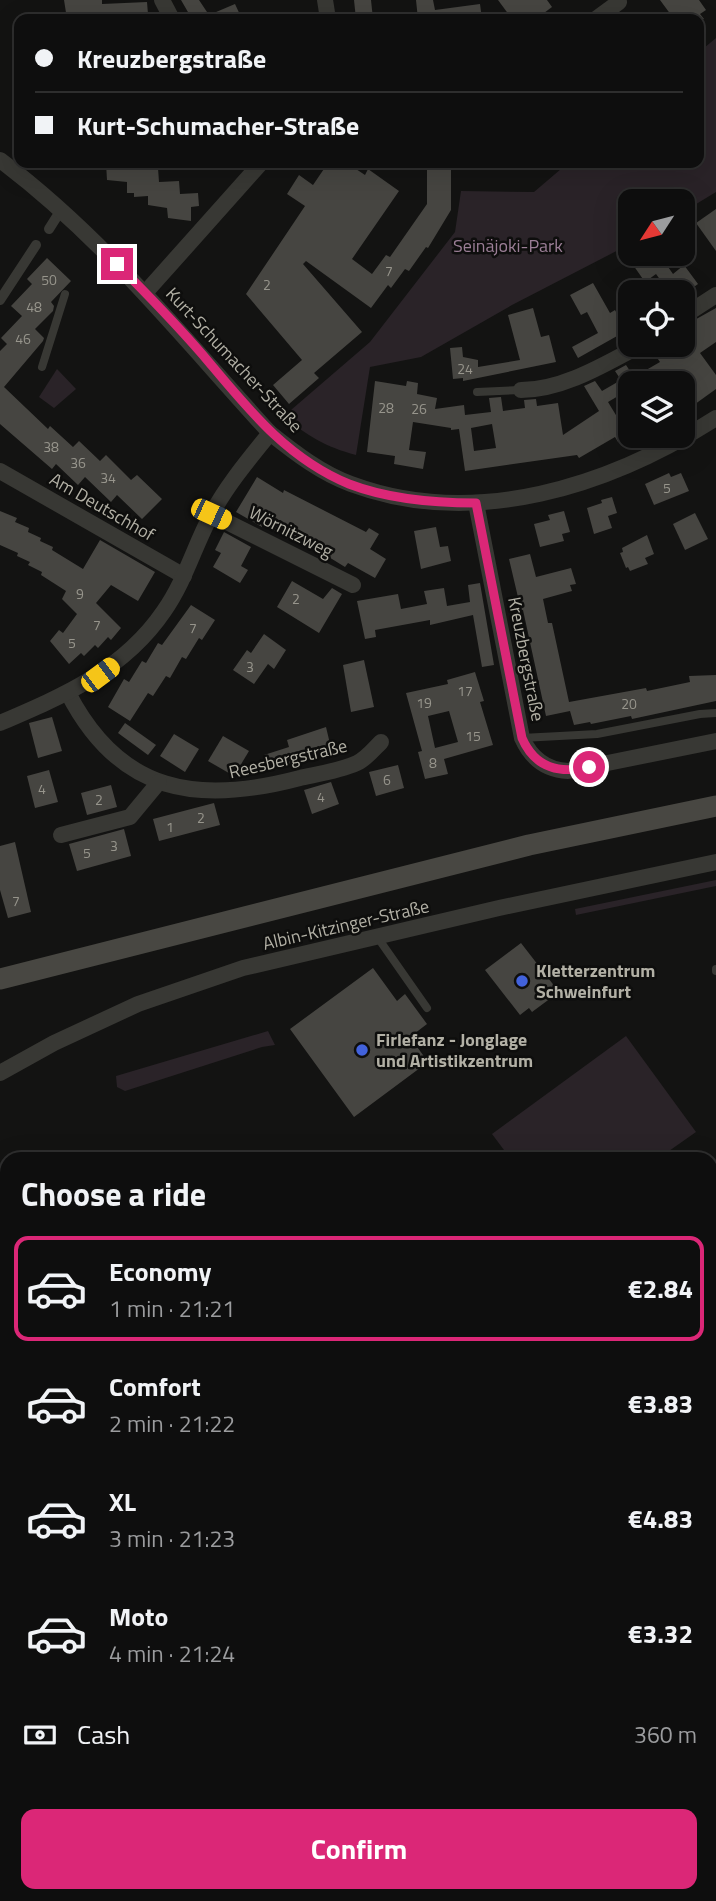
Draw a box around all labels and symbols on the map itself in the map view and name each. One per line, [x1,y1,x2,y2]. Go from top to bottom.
north arrow [618,189,695,266]
park label: Seinäjoki-Park [453,232,563,259]
route end [101,248,133,280]
house number: 7 [385,260,393,281]
house number: 50 [41,269,57,290]
house number: 2 [263,274,271,295]
street label: Kurt-Schumacher-Straße [160,281,309,438]
house number: 48 [26,296,42,317]
house number: 46 [15,328,31,349]
house number: 24 [457,358,473,379]
house number: 28 [378,397,394,418]
house number: 26 [411,398,427,419]
house number: 38 [43,436,59,457]
house number: 36 [70,452,86,473]
street label: Am Deutschhof [45,466,160,548]
house number: 34 [100,467,116,488]
house number: 5 [663,477,671,498]
car [188,496,235,532]
street label: Wörnitzweg [244,499,338,564]
house number: 9 [76,583,84,604]
house number: 2 [292,588,300,609]
street label: Kreuzbergstraße [501,594,552,723]
house number: 7 [93,614,101,635]
house number: 7 [189,617,197,638]
house number: 5 [68,632,76,653]
car [77,654,124,696]
house number: 3 [246,656,254,677]
house number: 17 [457,680,473,701]
house number: 19 [416,692,432,713]
house number: 20 [621,693,637,714]
house number: 15 [465,725,481,746]
street label: Reesbergstraße [226,732,350,785]
route start [573,751,605,783]
house number: 8 [429,752,437,773]
house number: 6 [383,769,391,790]
house number: 4 [38,778,46,799]
house number: 4 [317,786,325,807]
house number: 2 [95,789,103,810]
house number: 2 [197,807,205,828]
house number: 1 [166,816,174,837]
house number: 3 [110,835,118,856]
house number: 5 [83,842,91,863]
house number: 7 [12,890,20,911]
street label: Albin-Kitzinger-Straße [260,892,432,957]
place label: Kletterzentrum Schweinfurt [536,957,655,1005]
marker: Kletterzentrum Schweinfurt [514,973,530,989]
place label: Firlefanz - Jonglage und Artistikzentrum [376,1026,533,1074]
marker: Firlefanz - Jonglage und Artistikzentrum [354,1042,370,1058]

